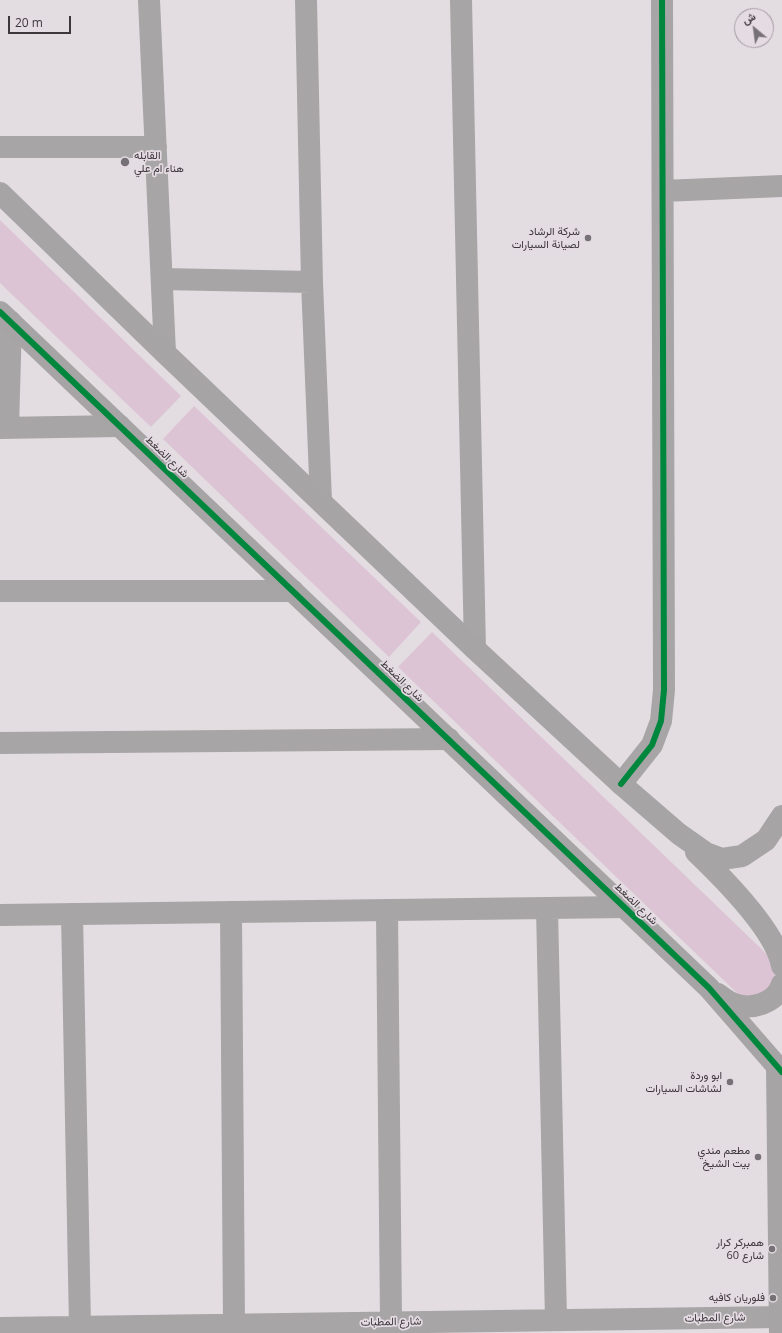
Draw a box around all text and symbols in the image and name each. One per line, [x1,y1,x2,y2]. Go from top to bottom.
scale bar [10,8,73,34]
north arrow [734,8,774,48]
text: ش [739,8,758,28]
text: 20 m [15,14,43,31]
place label: القابله هناء ام علي [134,149,184,175]
marker: القابله هناء ام علي [119,156,131,168]
place label: شركة الرشاد لصيانة السيارات [512,225,580,251]
marker: شركة الرشاد لصيانة السيارات [583,233,593,243]
street label: شارع الضغط [143,433,191,481]
street label: شارع الضغط [378,657,426,705]
street label: شارع الضغط [612,880,660,928]
place label: ابو وردة لشاشات السيارات [646,1069,722,1095]
marker: ابو وردة لشاشات السيارات [725,1077,735,1087]
place label: مطعم مندي بيت الشيخ [697,1144,750,1170]
marker: مطعم مندي بيت الشيخ [753,1152,763,1162]
place label: همبركر كرار شارع 60 [716,1236,764,1262]
marker: همبركر كرار شارع 60 [767,1244,777,1254]
place label: فلوريان كافيه [709,1291,765,1305]
marker: فلوريان كافيه [768,1293,778,1303]
street label: شارع المطبات [685,1311,745,1325]
street label: شارع المطبات [361,1315,421,1329]

